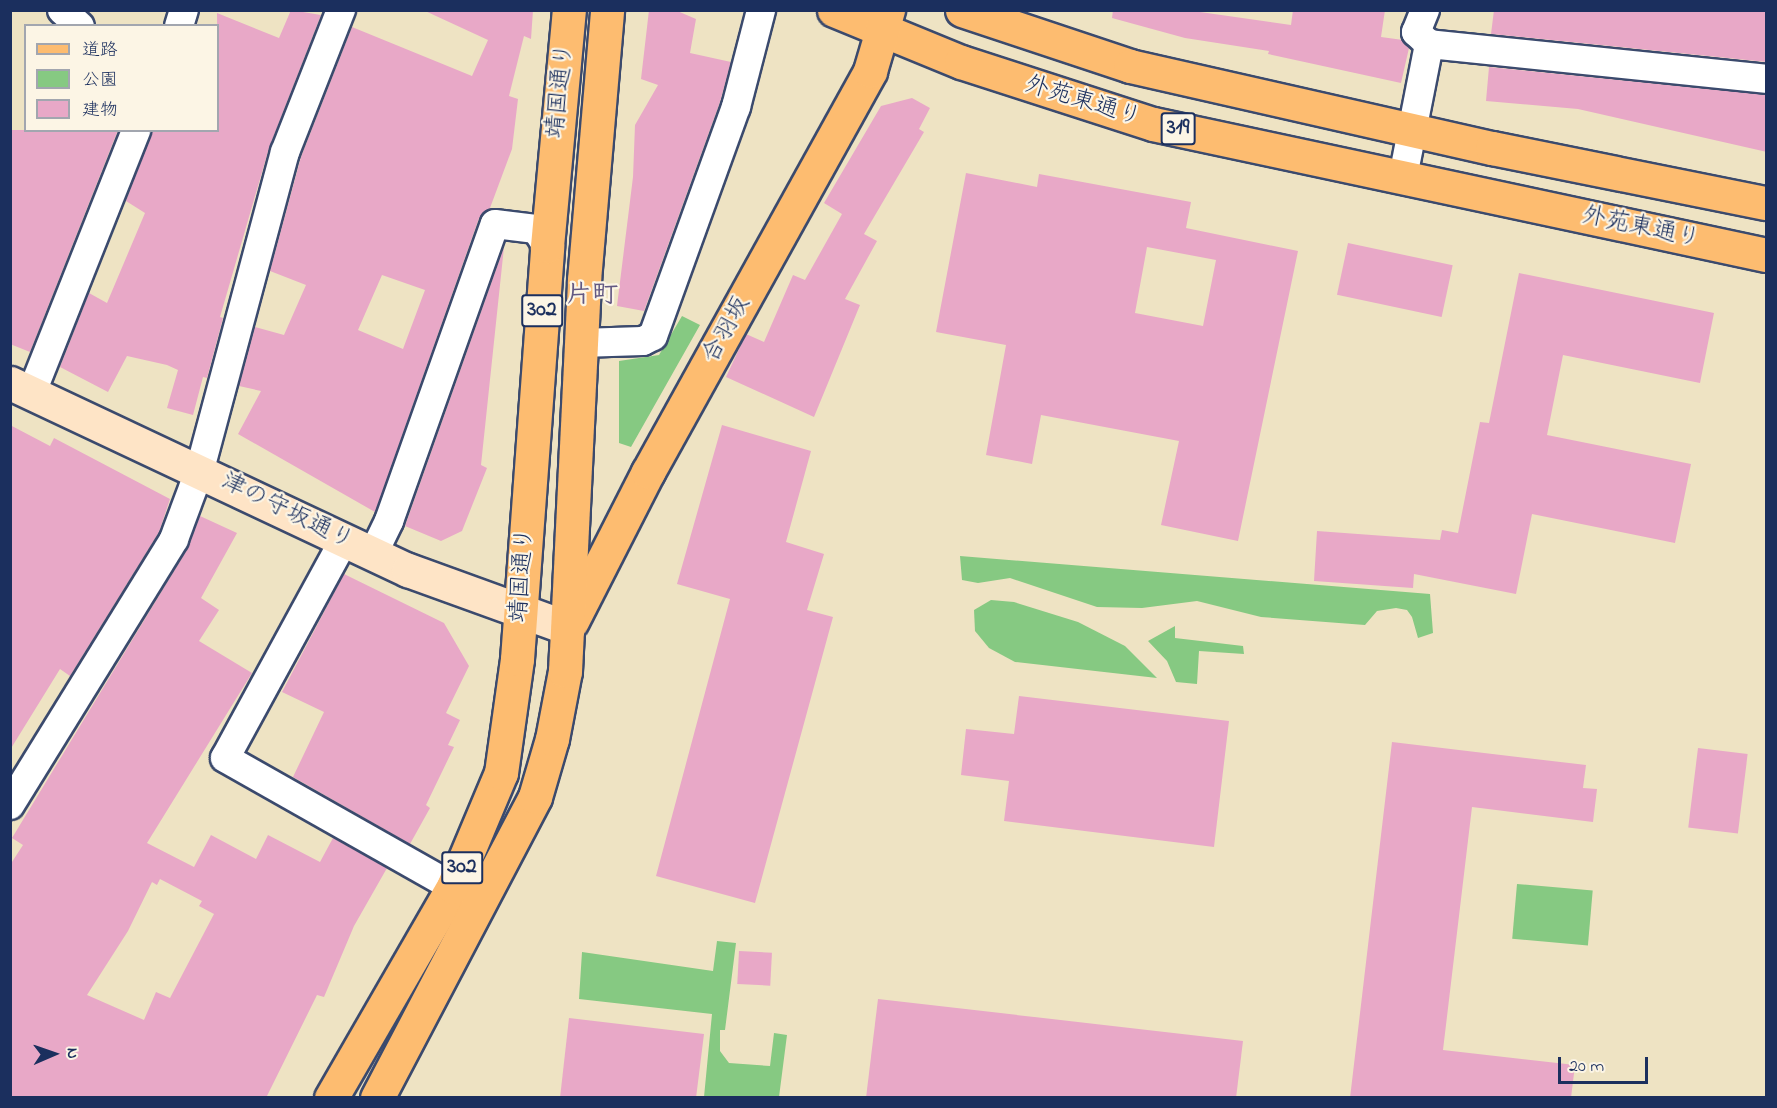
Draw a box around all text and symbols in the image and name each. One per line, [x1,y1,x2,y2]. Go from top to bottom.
legend [24,24,219,132]
text: 道路 [82,38,118,64]
street label: 靖国通り [542,42,580,140]
text: 公園 [82,68,118,94]
street label: 外苑東通り [1021,71,1145,133]
text: 建物 [82,98,118,124]
road number: 319 [1160,110,1196,148]
street label: 外苑東通り [1579,201,1703,255]
district label: 片町 [566,281,618,313]
road number: 302 [521,292,563,330]
street label: 合羽坂 [697,292,757,368]
street label: 津の守坂通り [216,467,358,557]
street label: 靖国通り [505,526,541,624]
road number: 302 [441,849,483,887]
north arrow [24,1024,84,1084]
scale bar [1561,1045,1651,1083]
text: N [60,1048,84,1059]
text: 20 m [1569,1054,1604,1080]

